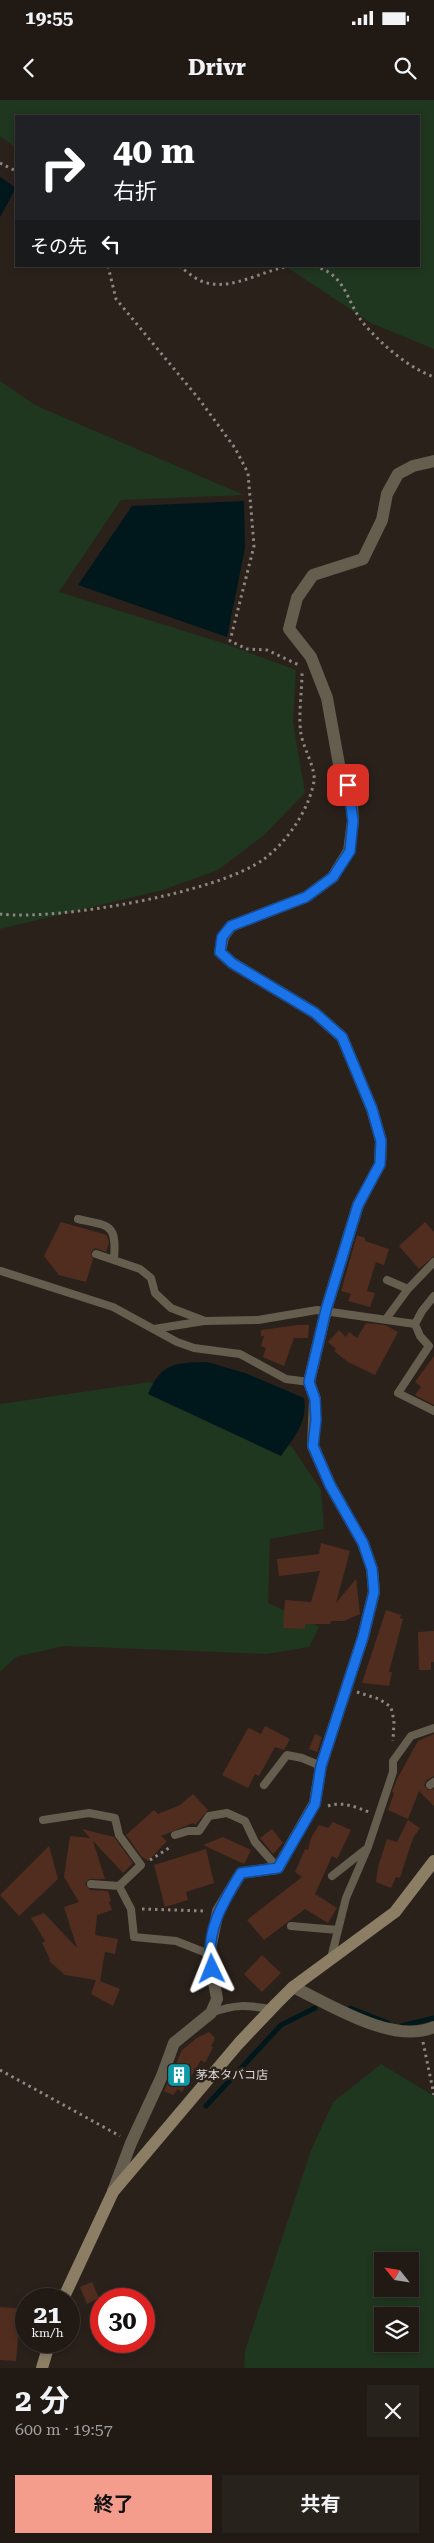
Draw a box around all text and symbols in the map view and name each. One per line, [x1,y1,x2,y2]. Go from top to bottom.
text: 19:55 [25,6,74,29]
icon: back [15,54,43,82]
icon: search [391,54,419,82]
text: Drivr [188,55,246,80]
text: 40 m [113,131,195,172]
icon: right [30,135,95,200]
text: 右折 [113,179,157,204]
icon: left [97,230,125,258]
text: その先 [30,235,87,258]
pin [327,764,369,806]
icon: arrive [334,771,362,799]
position arrow [185,1942,237,1994]
building icon: 茅本タバコ店 [166,2062,192,2088]
place label: 茅本タバコ店 [196,2068,268,2082]
north arrow [374,2252,419,2298]
map controls [374,2252,419,2352]
speed limit sign: 30 [90,2288,155,2353]
text: 21 [33,2300,62,2329]
button: layers [374,2307,419,2352]
text: km/h [31,2326,64,2340]
text: 2 分 [15,2383,69,2418]
button: close [367,2385,419,2437]
text: 600 m · 19:57 [15,2420,113,2439]
button: 終了 [15,2475,212,2533]
button: 共有 [222,2475,419,2533]

